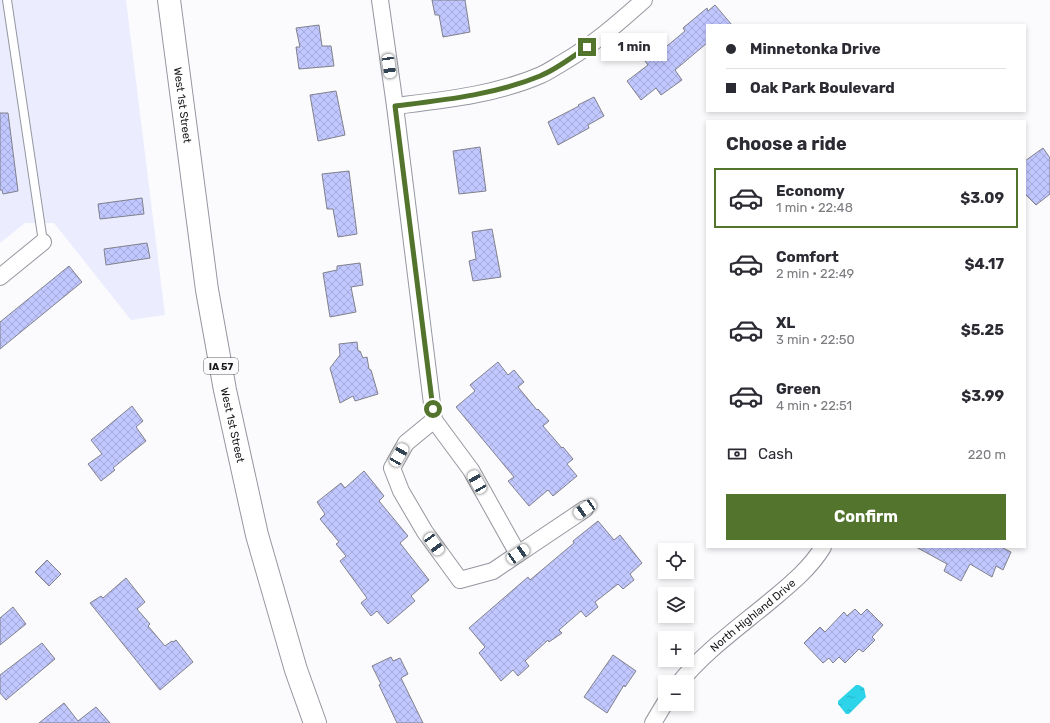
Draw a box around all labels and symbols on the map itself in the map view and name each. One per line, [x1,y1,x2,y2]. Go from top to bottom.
callout: 1 min [601,33,667,61]
route end [578,38,596,56]
car [381,53,397,79]
street label: West 1st Street [171,66,194,145]
road number: IA 57 [204,358,238,374]
street label: West 1st Street [218,386,247,465]
route start [424,400,442,418]
car [388,442,410,468]
car [466,469,488,495]
car [572,497,598,521]
car [422,531,446,557]
car [505,542,531,566]
street label: North Highland Drive [708,577,798,655]

